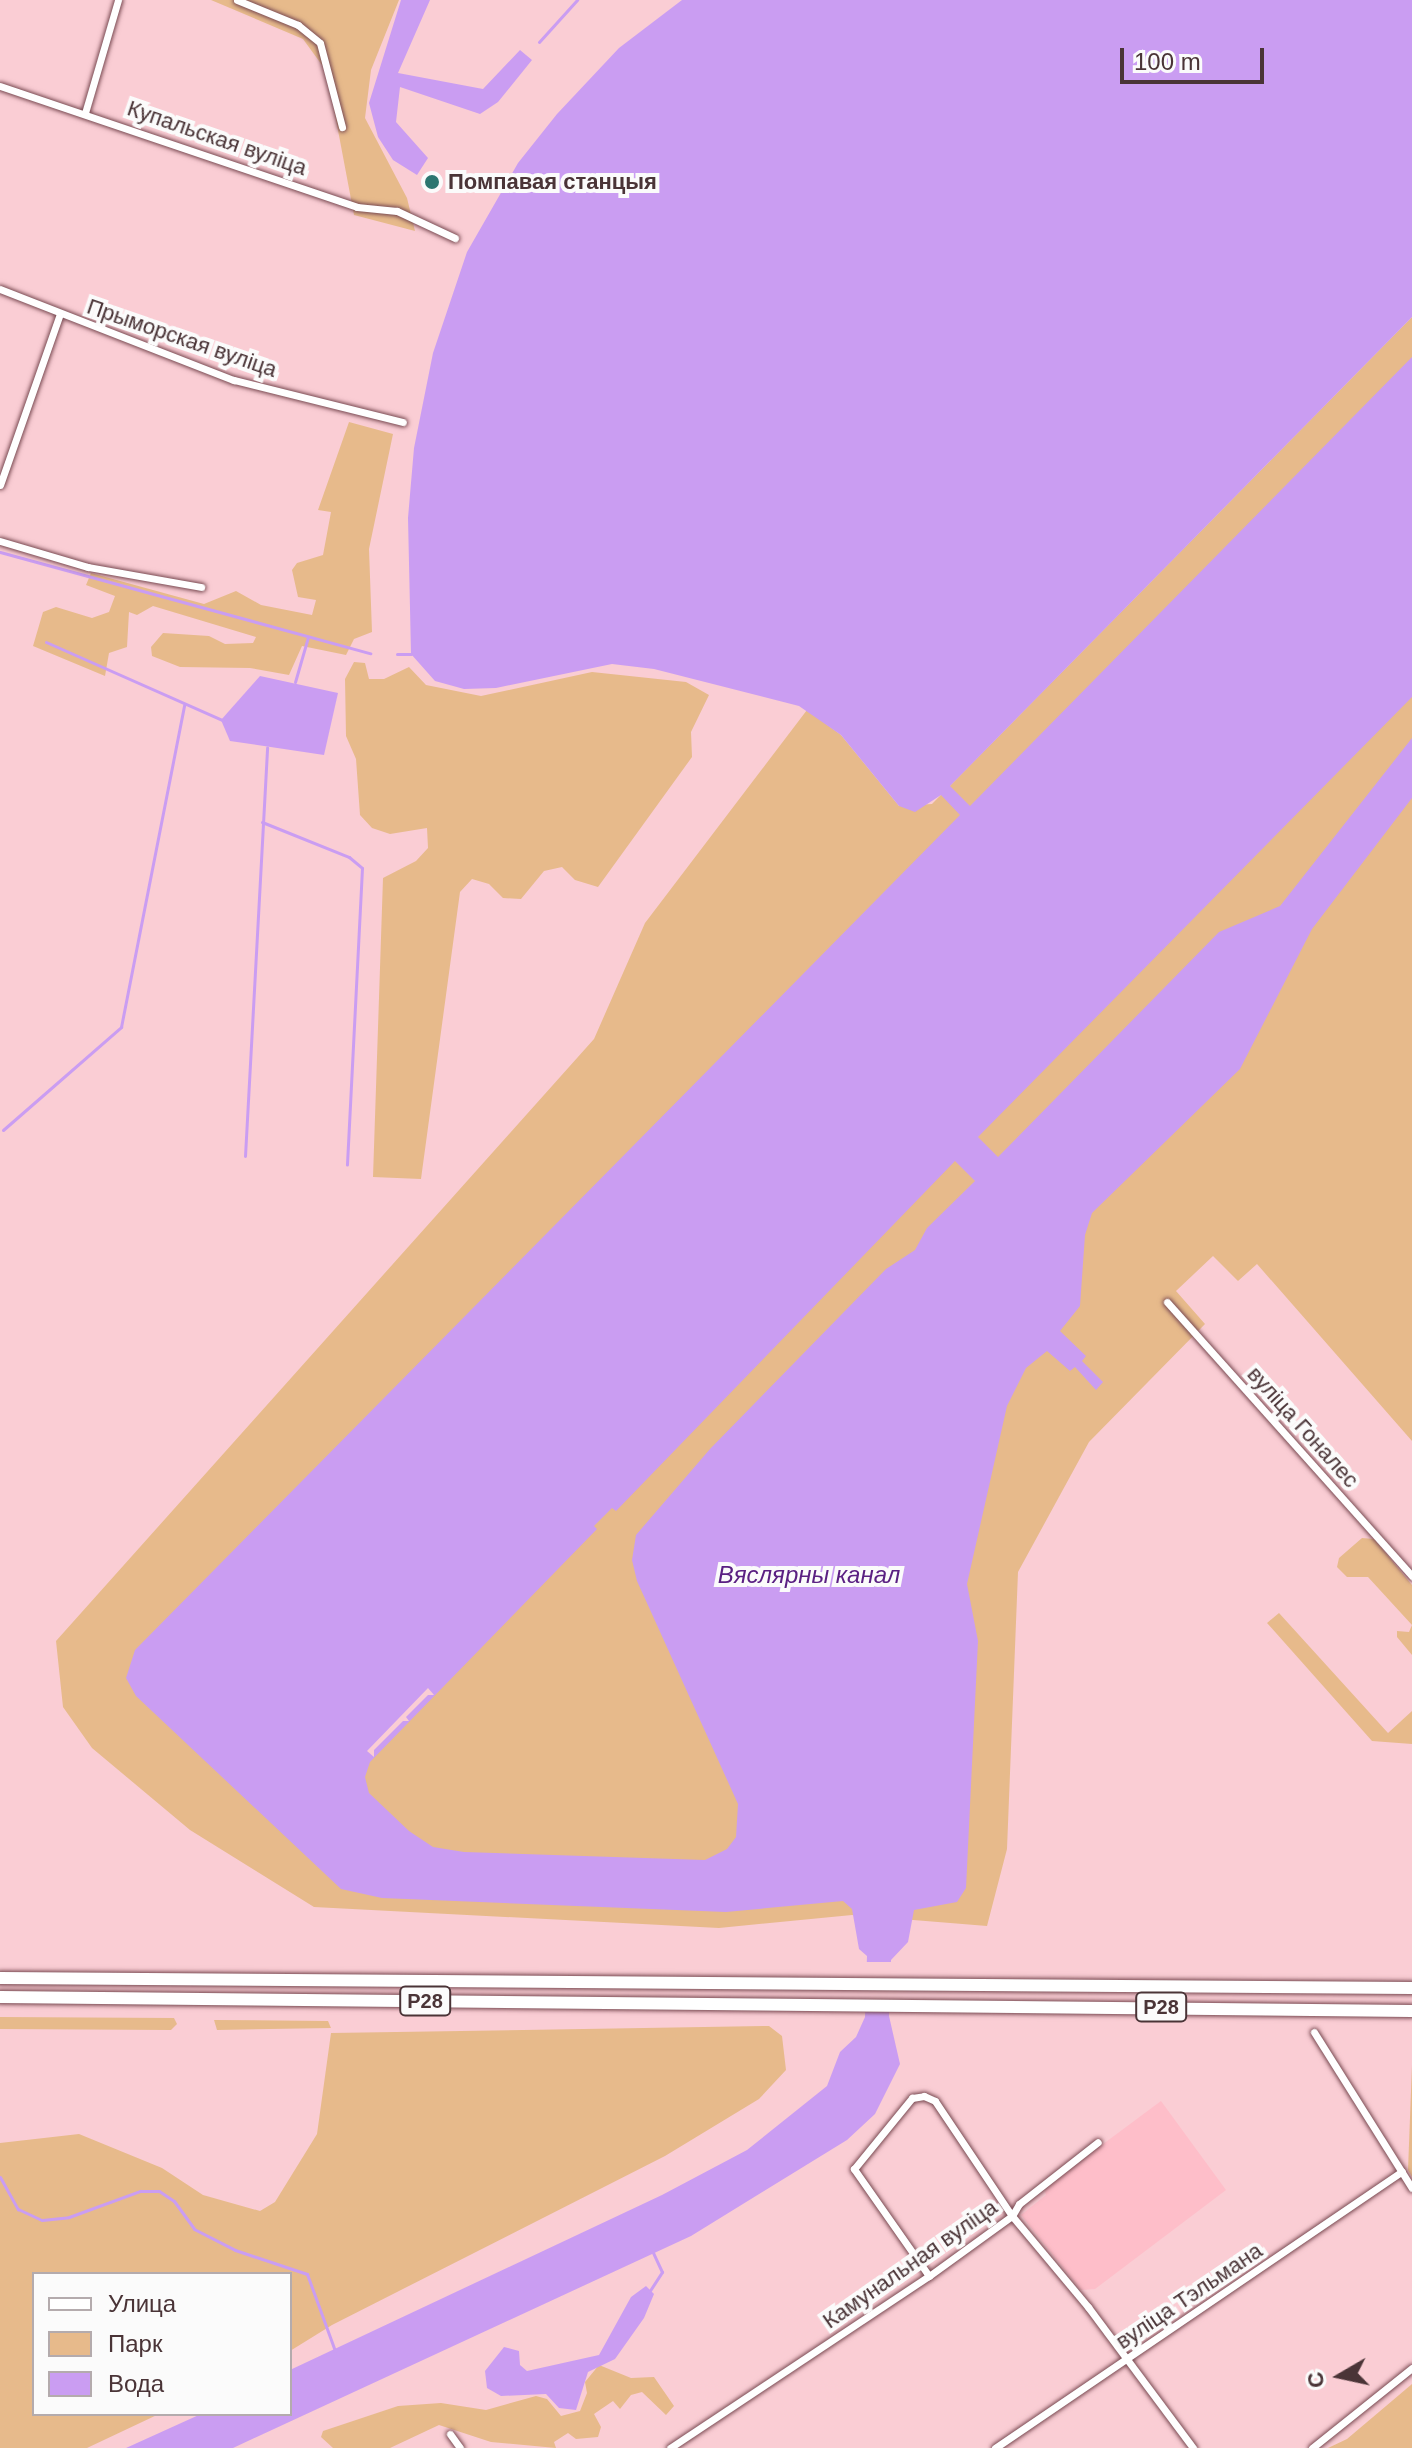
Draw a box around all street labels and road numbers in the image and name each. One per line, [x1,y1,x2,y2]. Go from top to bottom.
street label: Купальская вуліца [124,95,310,181]
street label: Прыморская вуліца [84,293,280,383]
street label: вуліца Гоналес [1242,1361,1364,1493]
road number: Р28 [399,1985,451,2017]
road number: Р28 [1135,1991,1187,2023]
street label: Камунальная вуліца [818,2194,1002,2334]
street label: вуліца Тэльмана [1111,2237,1267,2355]

